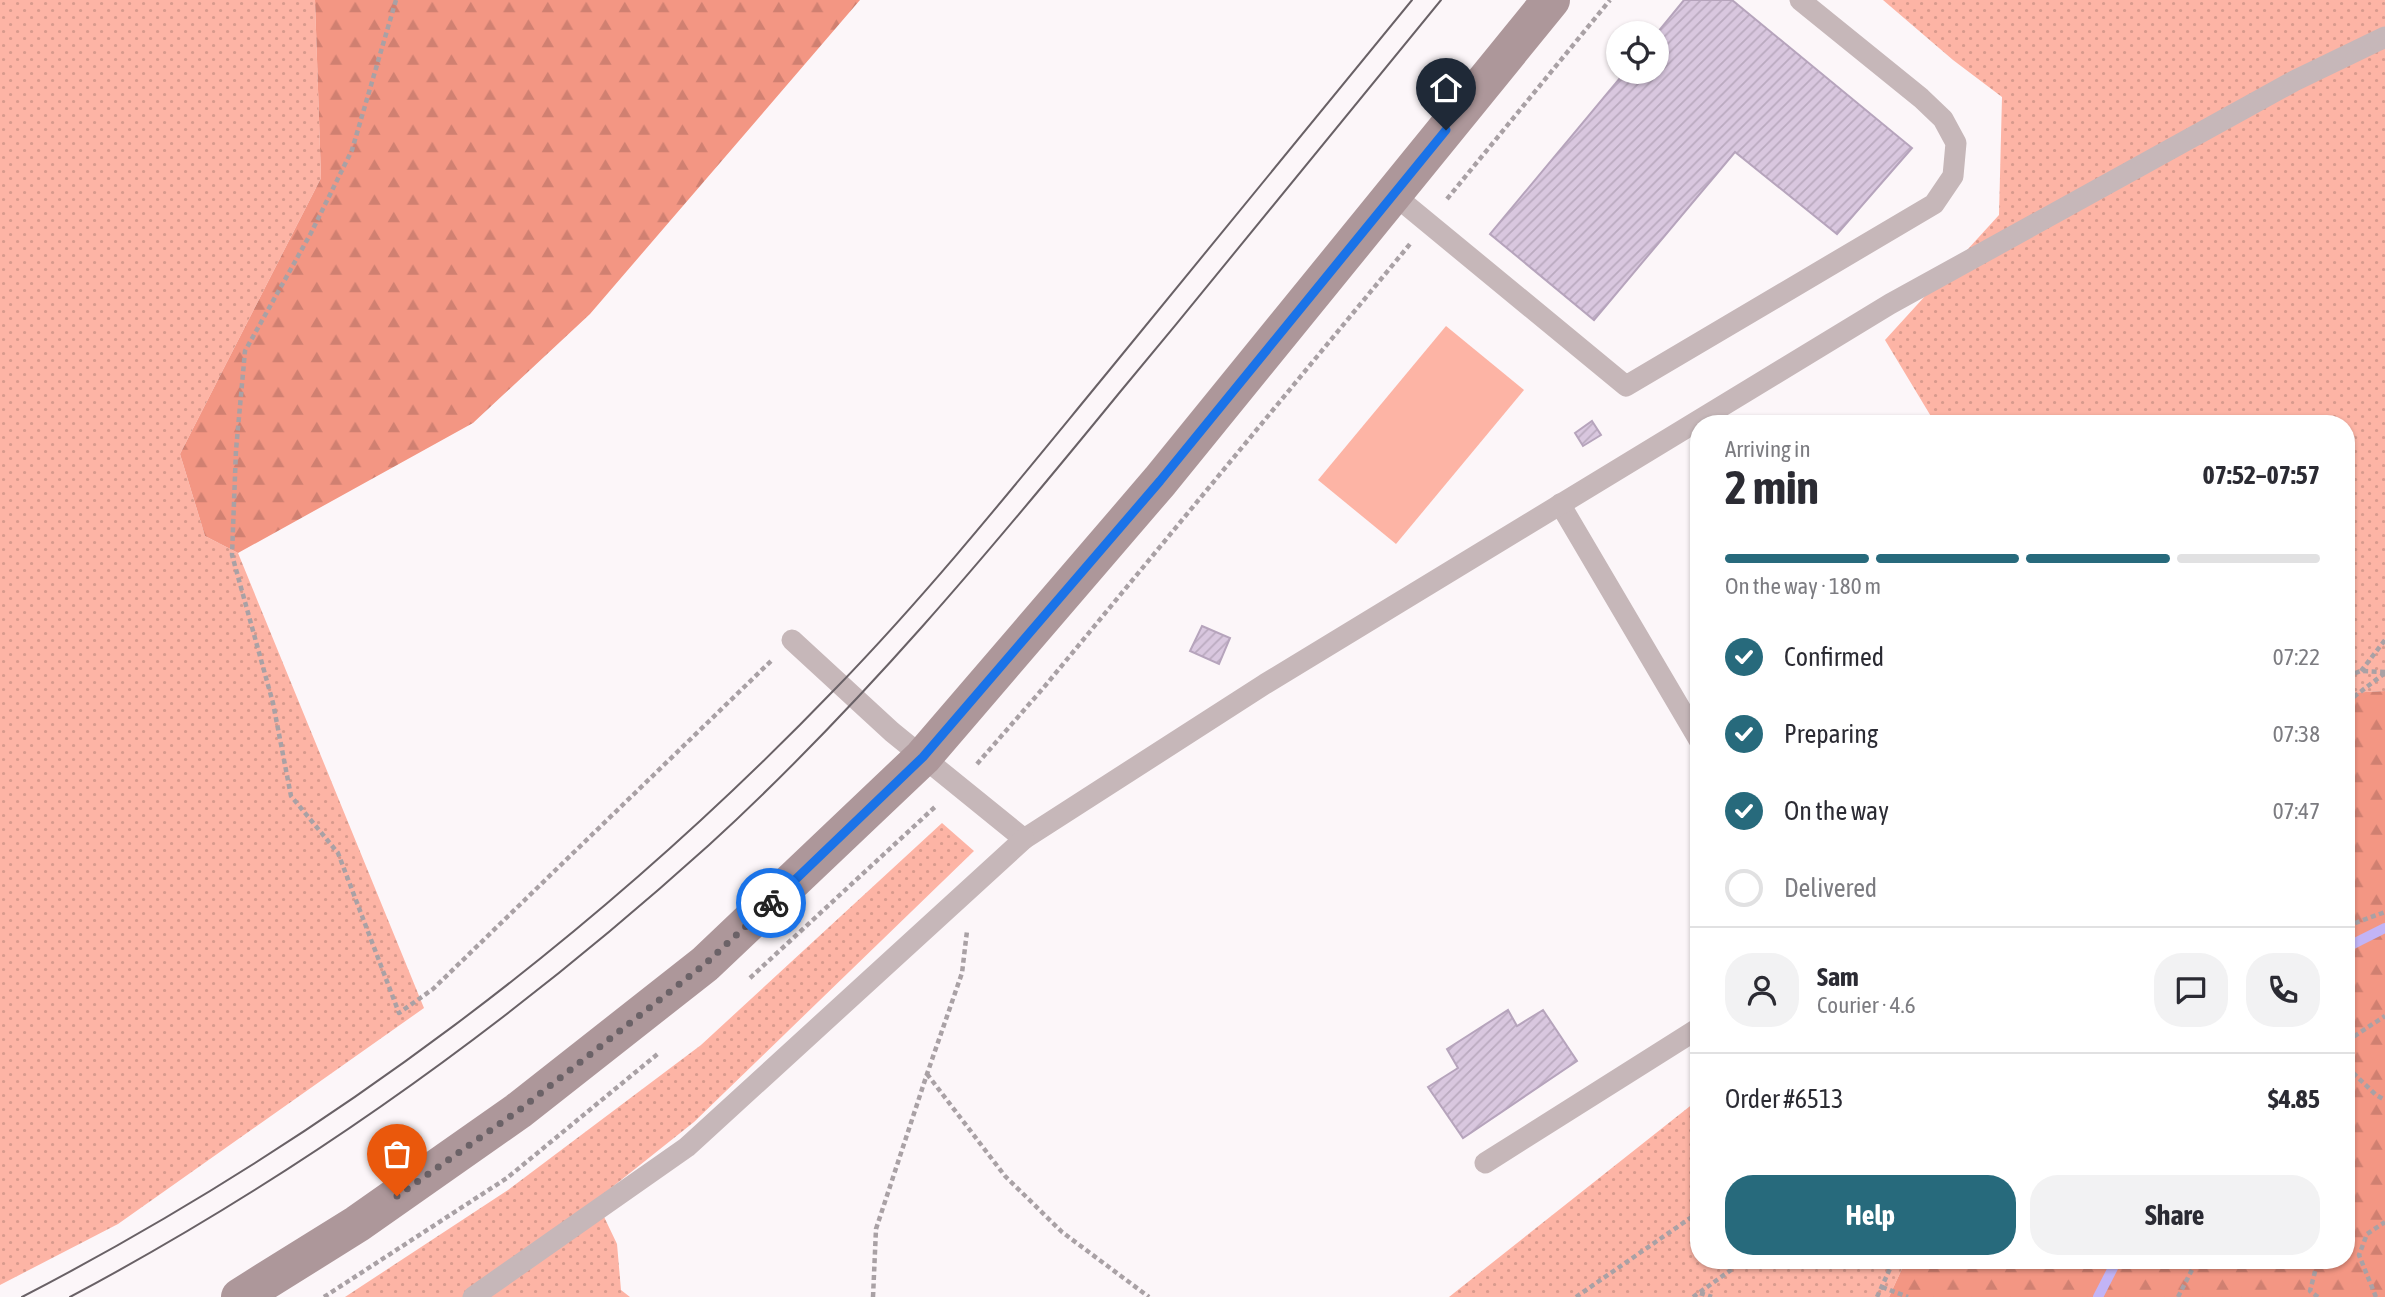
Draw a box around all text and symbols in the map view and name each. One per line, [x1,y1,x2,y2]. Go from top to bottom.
map controls [1606,21,1669,84]
button: locate [1606,21,1669,84]
pin [1416,58,1476,130]
icon: home [1427,69,1465,107]
text: Arriving in [1725,436,1811,462]
text: 07:52–07:57 [2203,460,2320,490]
text: 2 min [1725,461,1819,514]
text: On the way · 180 m [1725,573,1881,599]
icon: check [1725,638,1763,676]
text: Confirmed [1784,642,1884,672]
text: 07:22 [2273,644,2320,670]
icon: check [1725,715,1763,753]
text: Preparing [1784,719,1878,749]
text: 07:38 [2273,721,2320,747]
icon: check [1725,792,1763,830]
text: On the way [1784,796,1889,826]
text: 07:47 [2273,798,2320,824]
courier [736,868,806,938]
text: Delivered [1784,873,1877,903]
icon: bike [752,884,790,922]
button: person [1725,953,1799,1027]
button: chat [2154,953,2228,1027]
button: phone [2246,953,2320,1027]
text: Sam [1817,962,1859,992]
text: Courier · 4.6 [1817,992,1916,1018]
text: Order #6513 [1725,1084,1844,1114]
text: $4.85 [2268,1084,2320,1114]
pin [367,1124,427,1196]
icon: bag [378,1135,416,1173]
button: Help [1725,1175,2016,1255]
button: Share [2030,1175,2320,1255]

